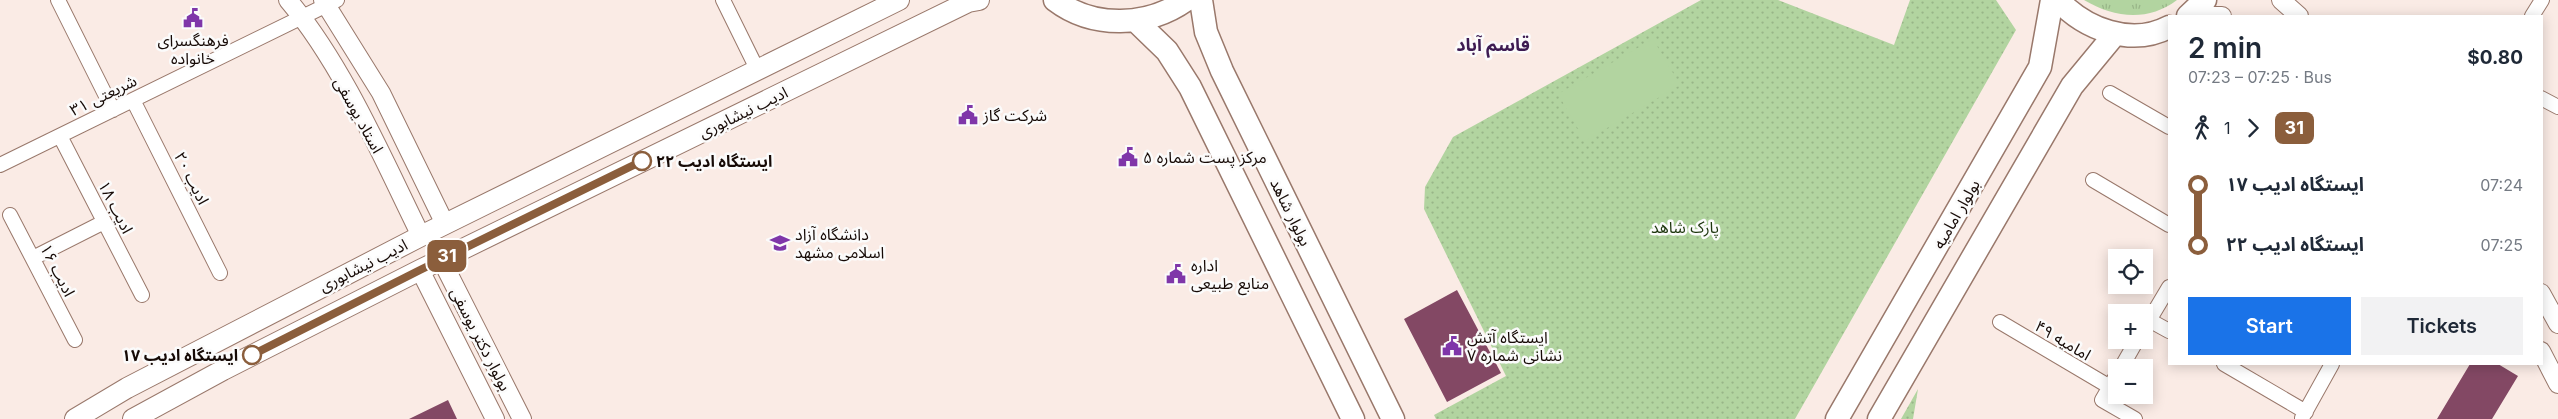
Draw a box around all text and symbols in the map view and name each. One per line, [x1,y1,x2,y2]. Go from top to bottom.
public building icon: فرهنگسرای خانواده [182,7,204,29]
place label: فرهنگسرای خانواده [157,30,229,68]
text: 2 min [2188,31,2262,65]
district label: قاسم آباد [1456,34,1530,58]
text: $0.80 [2467,46,2523,69]
text: 07:23 – 07:25 · Bus [2188,67,2332,87]
street label: شریعتی ۳۱ [66,70,140,120]
street label: استاد یوسفی [330,74,388,156]
street label: ادیب نیشابوری [695,82,791,142]
public building icon: شرکت گاز [957,104,979,126]
place label: شرکت گاز [982,105,1047,125]
icon: walk [2188,114,2216,142]
icon: forward [2239,114,2267,142]
text: 31 [2285,117,2304,138]
text: 1 [2224,118,2231,138]
public building icon: مرکز پست شماره ۵ [1117,146,1139,168]
place label: مرکز پست شماره ۵ [1143,147,1267,168]
street label: ادیب ۲۰ [170,148,214,208]
marker: ایستگاه ادیب ۲۲ [632,151,652,171]
place label: ایستگاه ادیب ۲۲ [656,151,772,171]
text: ایستگاه ادیب ۱۷ [2226,173,2364,196]
street label: بولوار شاهد [1266,175,1316,249]
text: 07:24 [2480,175,2523,195]
street label: بولوار امامیه [1928,176,1984,252]
street label: ادیب ۱۸ [94,177,138,237]
park label: پارک شاهد [1651,217,1719,238]
place label: دانشگاه آزاد اسلامی مشهد [795,224,884,262]
school or university icon: دانشگاه آزاد اسلامی مشهد [769,232,791,254]
text: ایستگاه ادیب ۲۲ [2226,233,2364,256]
street label: ادیب نیشابوری [315,234,411,296]
text: 07:25 [2481,235,2523,255]
street label: ادیب ۱۶ [36,240,80,300]
line badge: 31 [424,240,470,272]
text: 31 [437,245,457,266]
map controls [2108,249,2153,404]
button: locate [2108,249,2153,294]
place label: اداره منابع طبیعی [1191,255,1269,296]
public building icon: اداره منابع طبیعی [1165,263,1187,285]
street label: بولوار دکتر یوسفی [446,284,516,394]
button: Start [2188,297,2351,355]
button: Tickets [2361,297,2523,355]
button: + [2108,304,2153,349]
street label: امامیه ۴۹ [2031,316,2095,364]
place label: ایستگاه آتش نشانی شماره ۷ [1467,327,1562,365]
public building icon: ایستگاه آتش نشانی شماره ۷ [1441,335,1463,357]
place label: ایستگاه ادیب ۱۷ [122,345,238,365]
marker: ایستگاه ادیب ۱۷ [242,345,262,365]
button: − [2108,359,2153,404]

